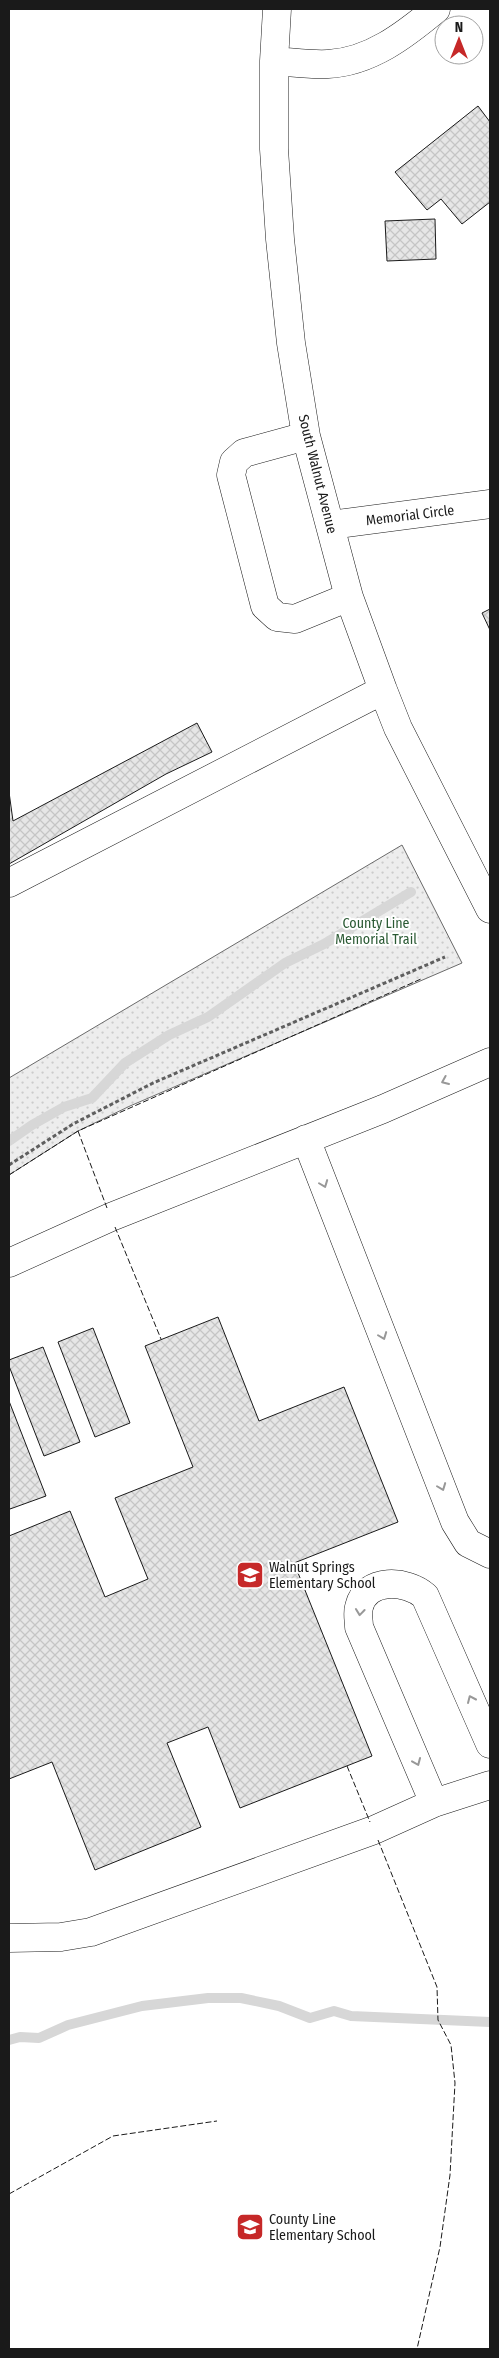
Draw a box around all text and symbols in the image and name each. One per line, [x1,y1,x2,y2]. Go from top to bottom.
north arrow [434,15,484,65]
text: N [455,19,463,36]
street label: South Walnut Avenue [295,413,341,535]
street label: Memorial Circle [365,502,455,529]
park label: County Line Memorial Trail [335,915,417,948]
one-way arrow [442,1076,450,1086]
one-way arrow [318,1179,328,1188]
one-way arrow [377,1331,387,1339]
one-way arrow [435,1482,446,1491]
place label: Walnut Springs Elementary School [269,1559,376,1592]
school or university icon: Walnut Springs Elementary School [235,1560,265,1590]
one-way arrow [354,1608,365,1616]
one-way arrow [466,1695,477,1704]
one-way arrow [410,1757,421,1766]
place label: County Line Elementary School [269,2211,376,2244]
school or university icon: County Line Elementary School [235,2212,265,2242]

